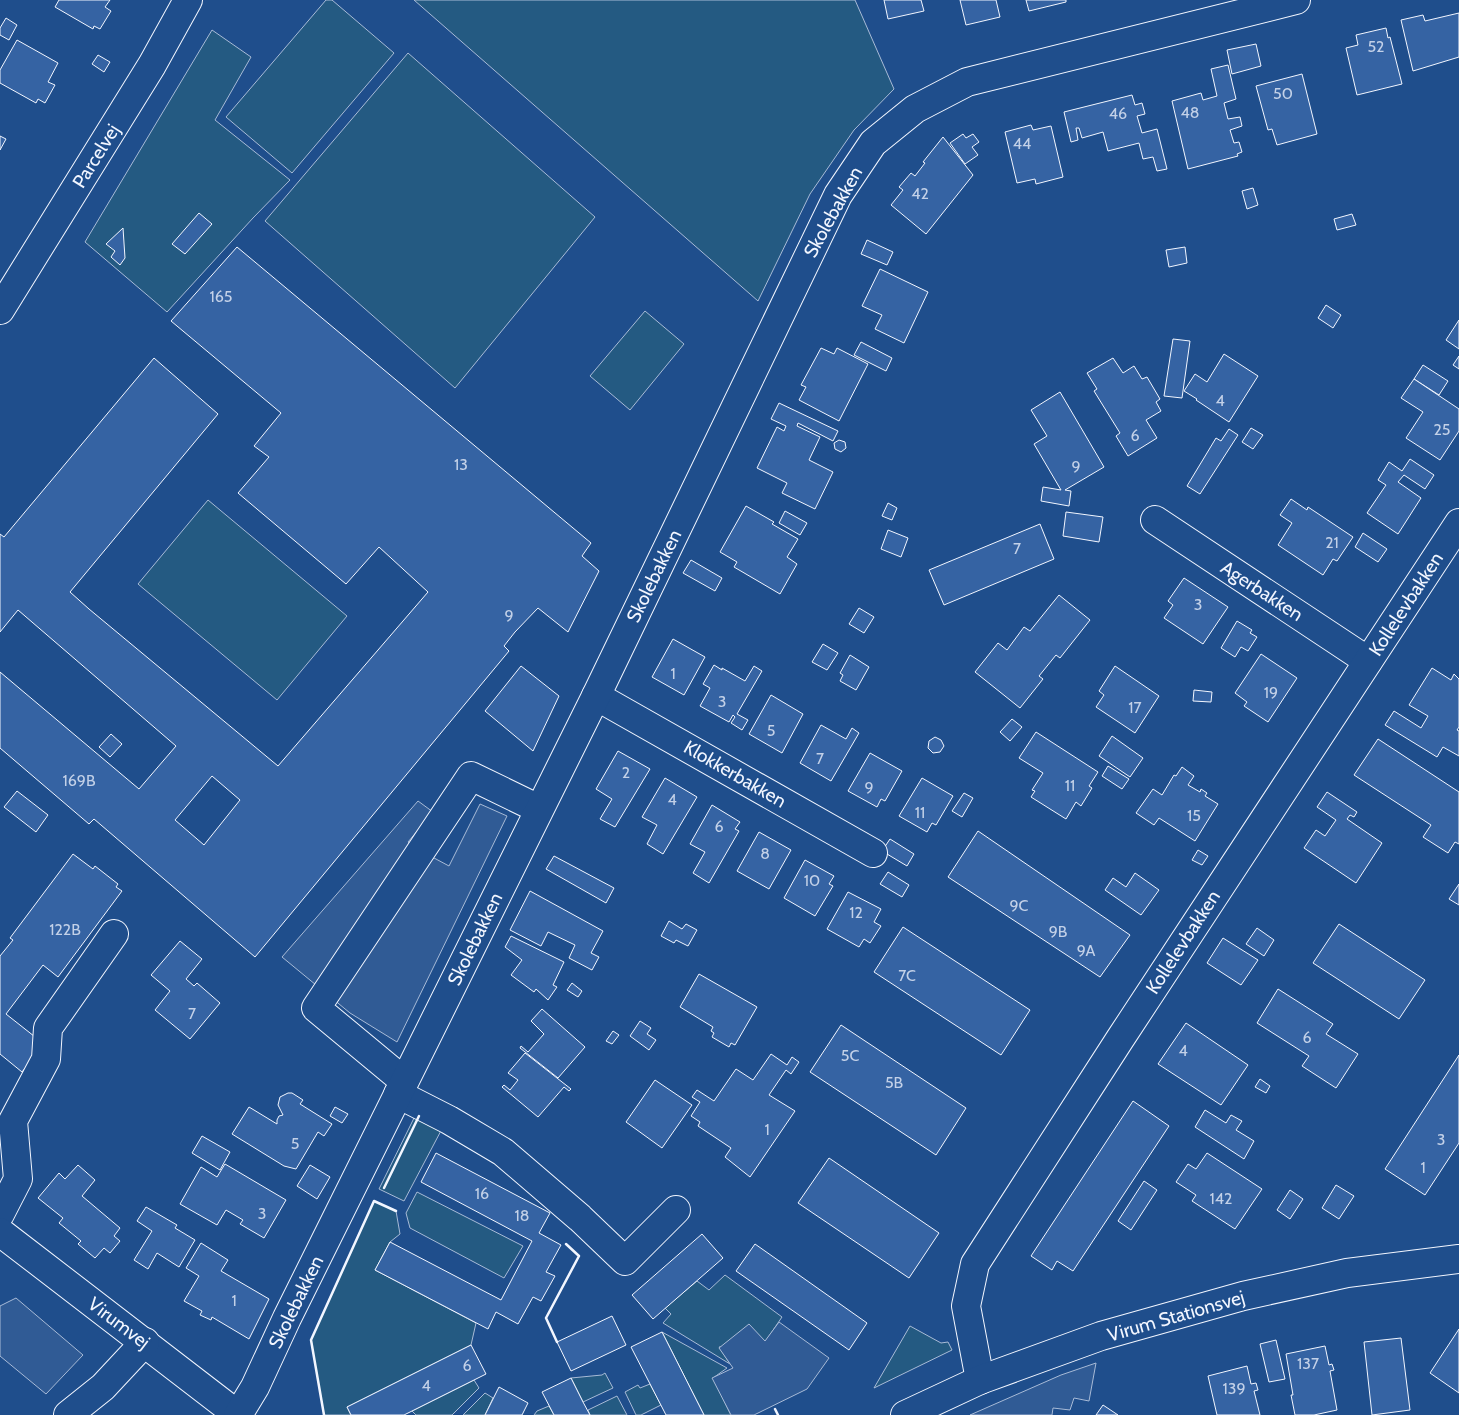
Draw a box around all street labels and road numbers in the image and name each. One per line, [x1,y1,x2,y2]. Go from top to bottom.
street label: Parcelvej [67,120,125,192]
street label: Skolebakken [799,163,867,261]
street label: Skolebakken [622,526,686,626]
street label: Kollelevbakken [1364,548,1448,660]
street label: Agerbakken [1217,556,1307,626]
street label: Klokkerbakken [680,735,790,813]
street label: Kollelevbakken [1141,886,1225,998]
street label: Skolebakken [443,889,507,989]
street label: Skolebakken [264,1252,328,1352]
street label: Virum Stationsvej [1105,1285,1247,1347]
street label: Virumvej [83,1292,155,1354]

